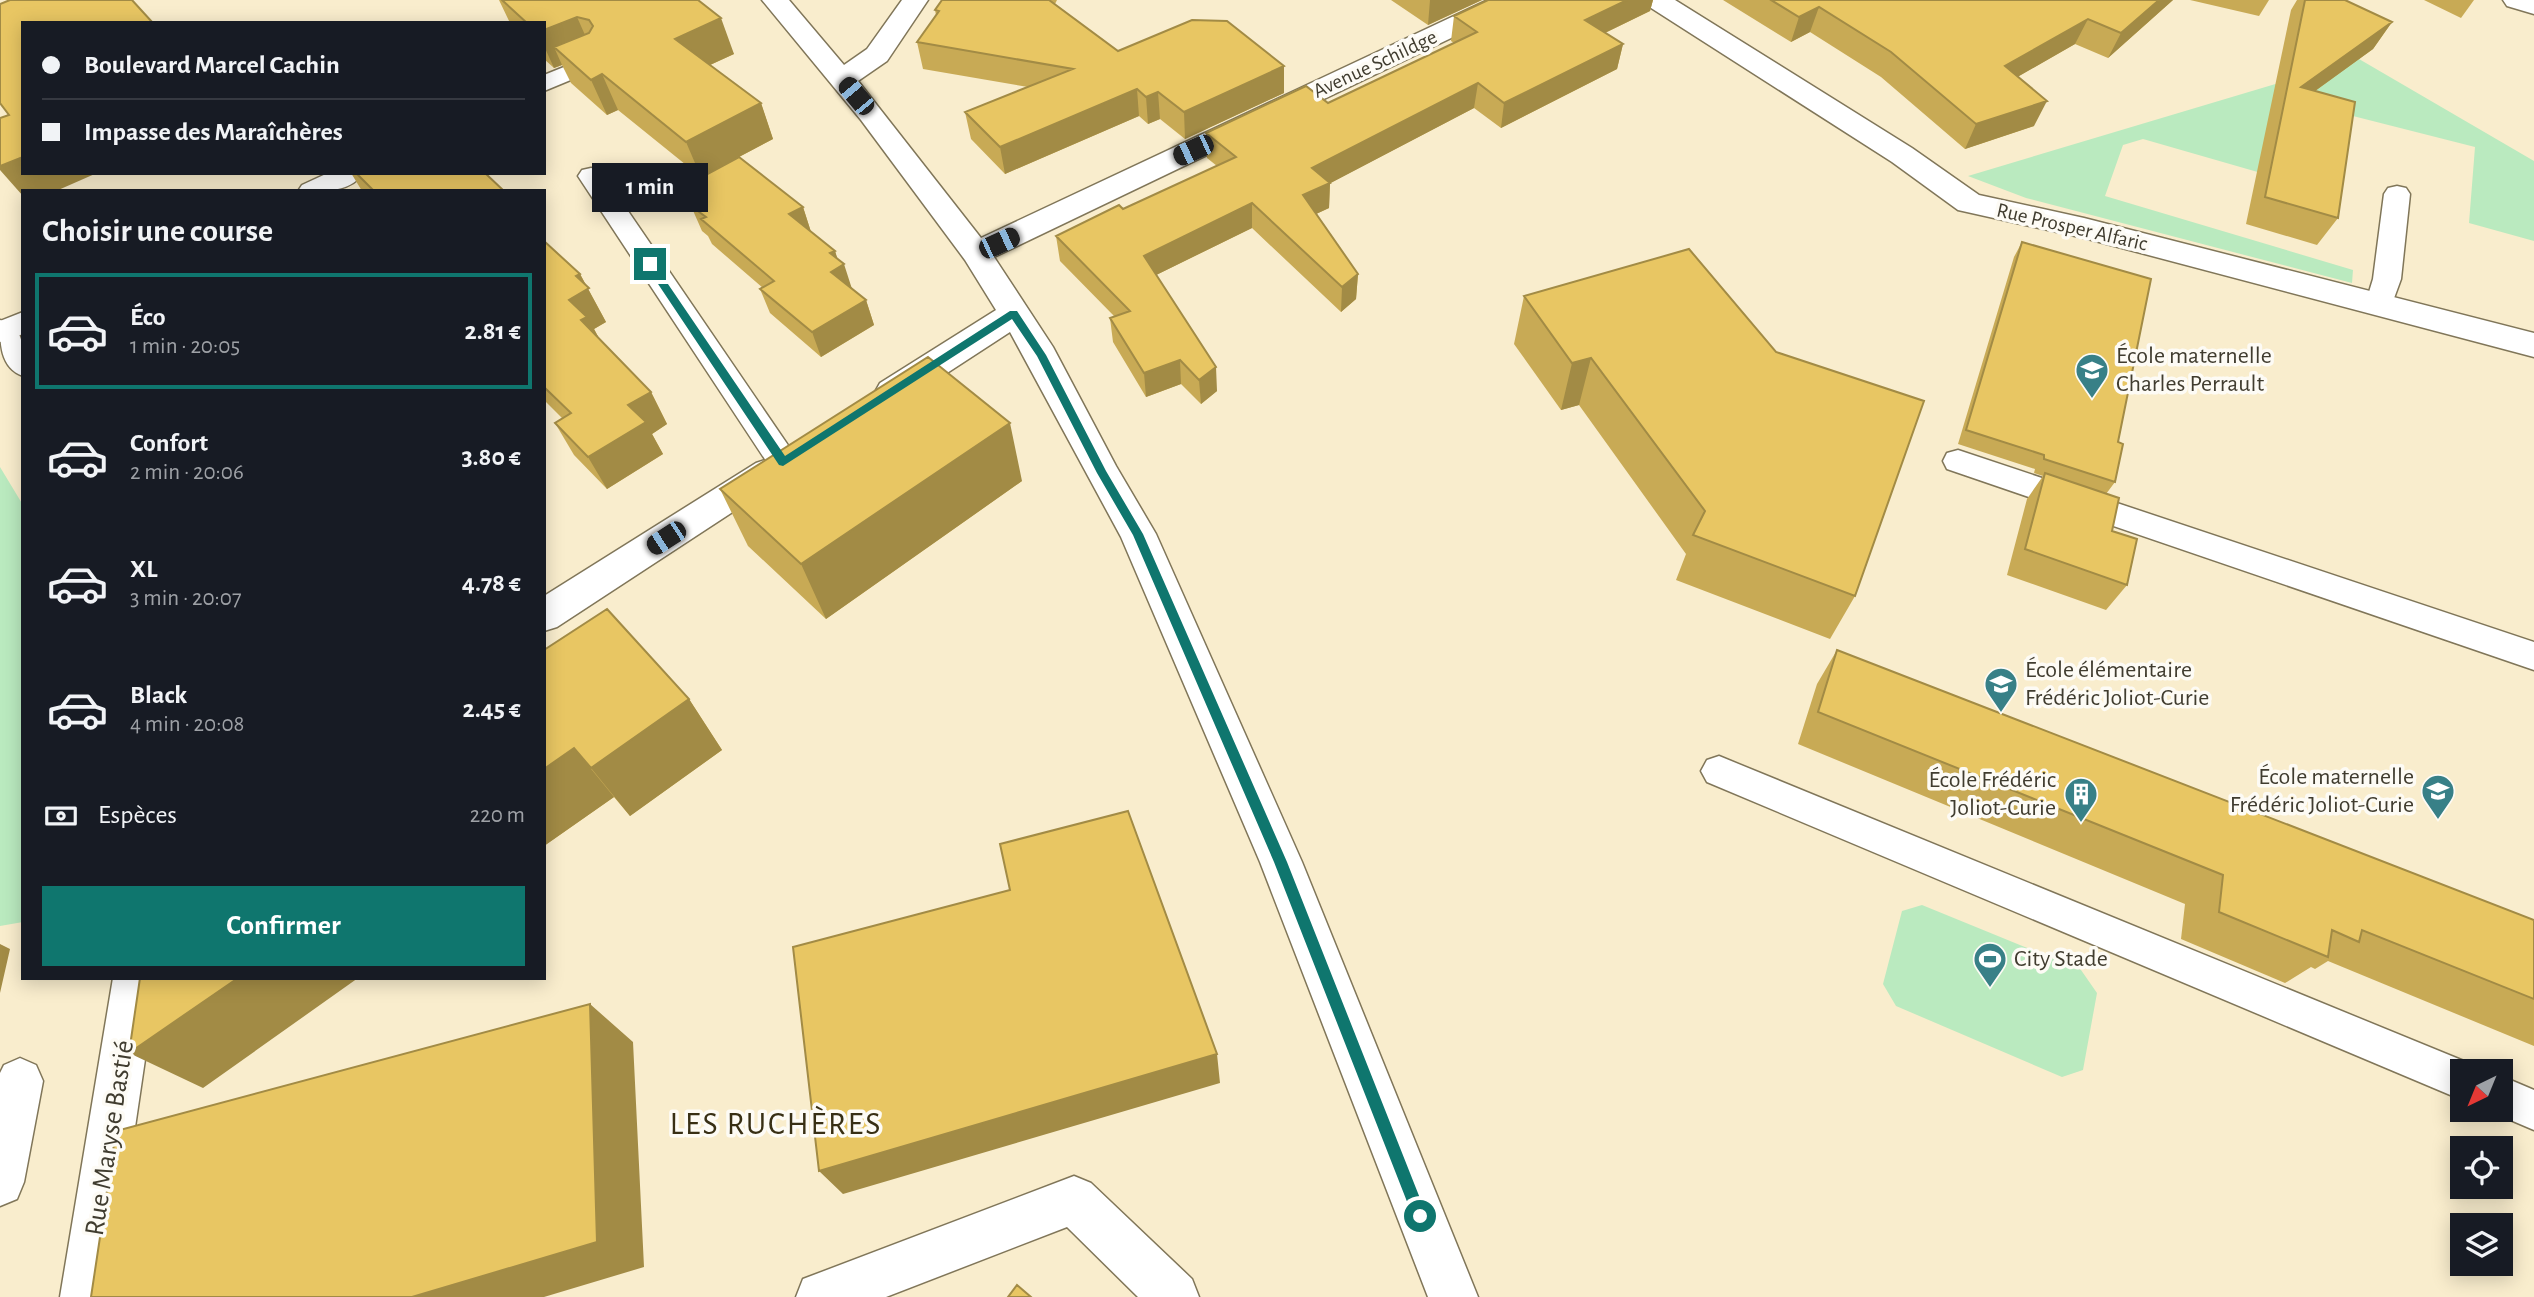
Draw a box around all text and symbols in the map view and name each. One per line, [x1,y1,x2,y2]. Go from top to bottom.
street label: Avenue Schildge [1310,26,1440,102]
text: Boulevard Marcel Cachin [84,52,340,78]
car [835,73,878,119]
text: Impasse des Maraîchères [84,119,343,145]
car [1170,132,1217,168]
callout: 1 min [592,162,708,212]
text: 1 min [626,176,674,199]
street label: Rue Prosper Alfaric [1995,199,2149,255]
text: Choisir une course [42,215,273,247]
car [976,225,1023,261]
route end [634,248,666,280]
icon: car [46,300,109,363]
text: Éco [130,304,166,330]
text: 2.81 € [465,318,521,344]
text: 1 min · 20:05 [130,335,240,358]
place label: École maternelle Charles Perrault [2116,342,2272,396]
school or university icon: École maternelle Charles Perrault [2073,351,2111,400]
icon: car [46,426,109,489]
text: Confort [130,430,208,456]
text: 3.80 € [461,444,521,470]
text: 2 min · 20:06 [130,461,244,484]
car [643,518,690,558]
icon: car [46,552,109,615]
text: XL [130,556,157,582]
text: 4.78 € [462,570,521,596]
text: 3 min · 20:07 [130,587,242,610]
place label: École élémentaire Frédéric Joliot-Curie [2025,656,2209,710]
school or university icon: École élémentaire Frédéric Joliot-Curie [1982,665,2020,714]
icon: car [46,678,109,741]
text: Black [130,682,187,708]
text: 2.45 € [462,696,521,722]
text: 4 min · 20:08 [130,713,244,736]
place label: École maternelle Frédéric Joliot-Curie [2230,763,2414,817]
place label: École Frédéric Joliot-Curie [1928,766,2056,820]
school or university icon: École maternelle Frédéric Joliot-Curie [2419,772,2457,821]
building icon: École Frédéric Joliot-Curie [2062,775,2100,824]
icon: cash [42,797,80,835]
text: Espèces [98,802,177,828]
text: 220 m [470,804,525,827]
button: Confirmer [42,886,525,966]
sports icon: City Stade [1971,940,2009,989]
place label: City Stade [2014,947,2108,971]
street label: Rue Maryse Bastié [81,1038,139,1238]
north arrow [2450,1059,2513,1122]
map controls [2450,1059,2513,1276]
district label: LES RUCHÈRES [670,1105,882,1140]
button: locate [2450,1136,2513,1199]
route start [1404,1200,1436,1232]
button: layers [2450,1213,2513,1276]

